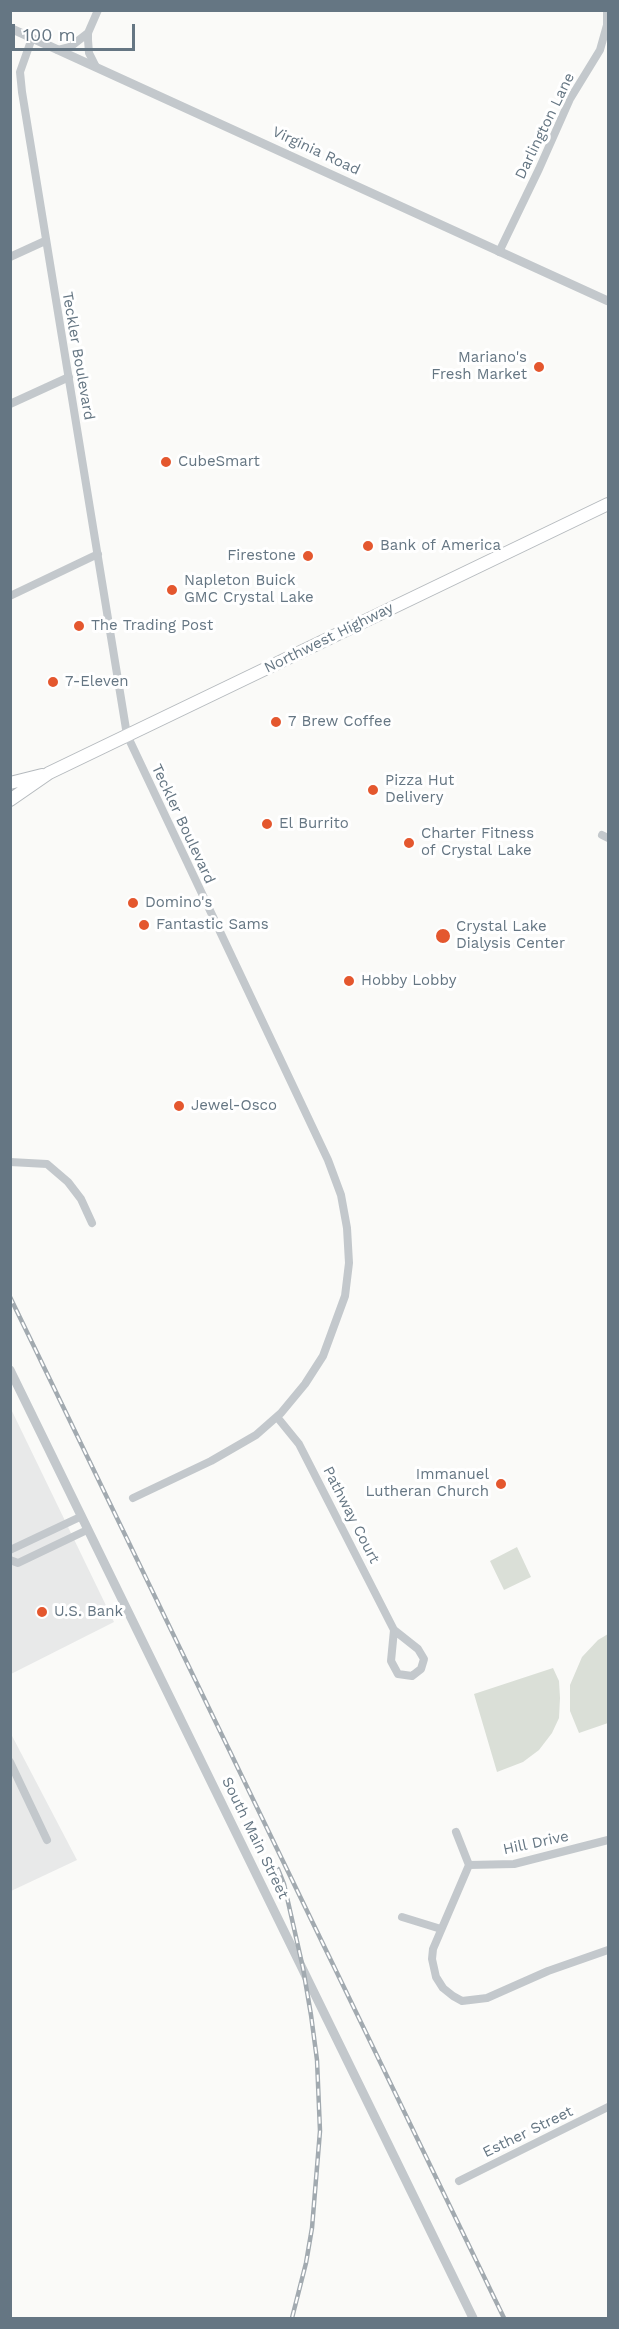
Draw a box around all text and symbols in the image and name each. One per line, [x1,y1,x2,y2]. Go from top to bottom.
scale bar [15,12,138,50]
text: 100 m [23,24,76,45]
street label: Darlington Lane [511,70,579,182]
street label: Virginia Road [269,123,363,179]
street label: Teckler Boulevard [58,290,98,422]
place label: Mariano's Fresh Market [431,349,527,384]
marker: Mariano's Fresh Market [532,360,546,374]
place label: CubeSmart [178,453,260,471]
marker: CubeSmart [159,455,173,469]
place label: Bank of America [380,537,501,555]
marker: Bank of America [361,539,375,553]
place label: Firestone [227,547,296,565]
marker: Firestone [301,549,315,563]
place label: Napleton Buick GMC Crystal Lake [184,572,314,607]
marker: Napleton Buick GMC Crystal Lake [165,583,179,597]
street label: Northwest Highway [261,599,397,677]
place label: The Trading Post [91,617,213,635]
marker: The Trading Post [72,619,86,633]
place label: 7-Eleven [65,673,129,691]
marker: 7-Eleven [46,675,60,689]
place label: 7 Brew Coffee [288,713,391,731]
marker: 7 Brew Coffee [269,715,283,729]
street label: Teckler Boulevard [147,761,219,887]
place label: Pizza Hut Delivery [385,772,454,807]
marker: Pizza Hut Delivery [366,783,380,797]
place label: El Burrito [279,815,349,833]
marker: El Burrito [260,817,274,831]
place label: Charter Fitness of Crystal Lake [421,825,534,860]
marker: Charter Fitness of Crystal Lake [402,836,416,850]
place label: Domino's [145,894,212,912]
marker: Domino's [126,896,140,910]
place label: Fantastic Sams [156,916,269,934]
marker: Fantastic Sams [137,918,151,932]
place label: Crystal Lake Dialysis Center [456,918,565,953]
marker: Crystal Lake Dialysis Center [434,927,452,945]
place label: Hobby Lobby [361,972,456,990]
marker: Hobby Lobby [342,974,356,988]
place label: Jewel-Osco [191,1097,277,1115]
marker: Jewel-Osco [172,1099,186,1113]
street label: Pathway Court [319,1463,383,1567]
place label: Immanuel Lutheran Church [366,1466,489,1501]
marker: Immanuel Lutheran Church [494,1477,508,1491]
place label: U.S. Bank [54,1603,123,1621]
marker: U.S. Bank [35,1605,49,1619]
street label: South Main Street [218,1774,292,1902]
street label: Hill Drive [502,1827,570,1859]
street label: Esther Street [480,2102,576,2162]

